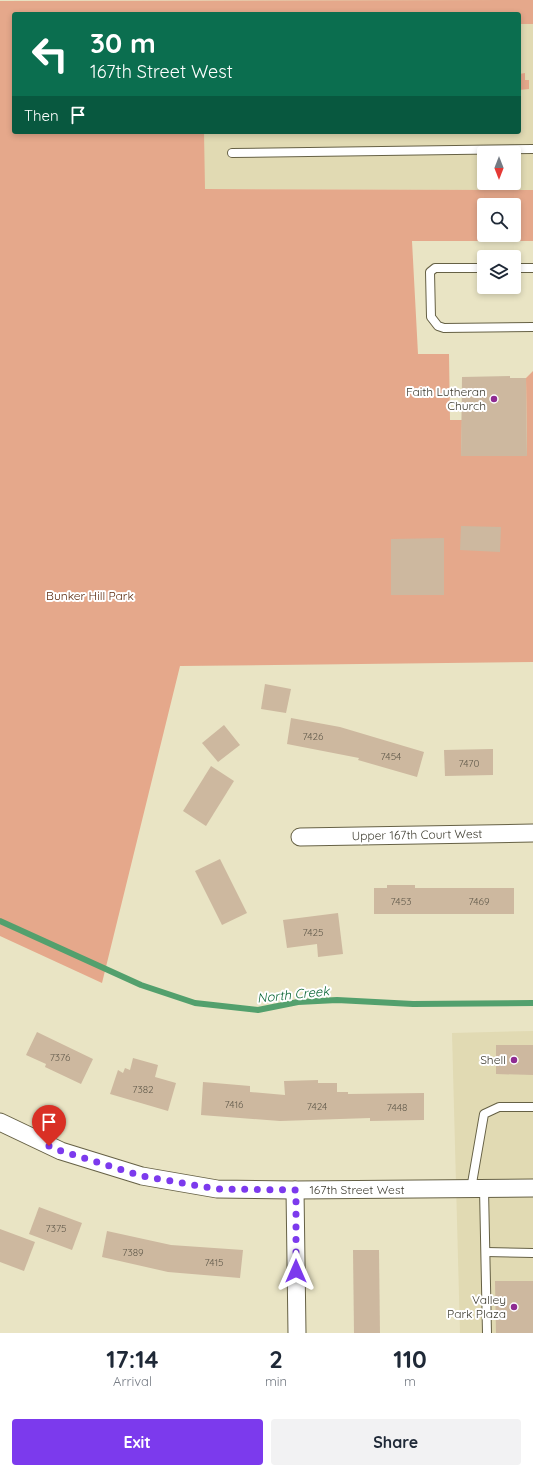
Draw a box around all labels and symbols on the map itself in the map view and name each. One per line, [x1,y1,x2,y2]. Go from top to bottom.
north arrow [477,146,521,190]
place label: Faith Lutheran Church [406,384,486,413]
marker: Faith Lutheran Church [489,394,499,404]
park label: Bunker Hill Park [46,588,134,603]
house number: 7426 [303,730,324,743]
house number: 7454 [381,750,401,763]
house number: 7470 [459,757,479,770]
street label: Upper 167th Court West [351,826,482,843]
house number: 7453 [391,895,411,908]
house number: 7469 [469,895,490,908]
house number: 7425 [303,926,324,939]
water label: North Creek [256,982,331,1006]
house number: 7376 [50,1051,71,1064]
place label: Shell [480,1052,506,1067]
marker: Shell [509,1055,519,1065]
house number: 7382 [132,1083,154,1096]
house number: 7416 [224,1098,244,1111]
house number: 7424 [307,1100,327,1113]
house number: 7448 [387,1101,407,1114]
pin [32,1105,66,1146]
street label: 167th Street West [309,1182,405,1197]
house number: 7375 [46,1222,66,1235]
house number: 7389 [122,1246,144,1259]
position arrow [275,1250,317,1292]
house number: 7415 [204,1256,224,1269]
place label: Valley Park Plaza [447,1292,506,1321]
marker: Valley Park Plaza [509,1302,519,1312]

